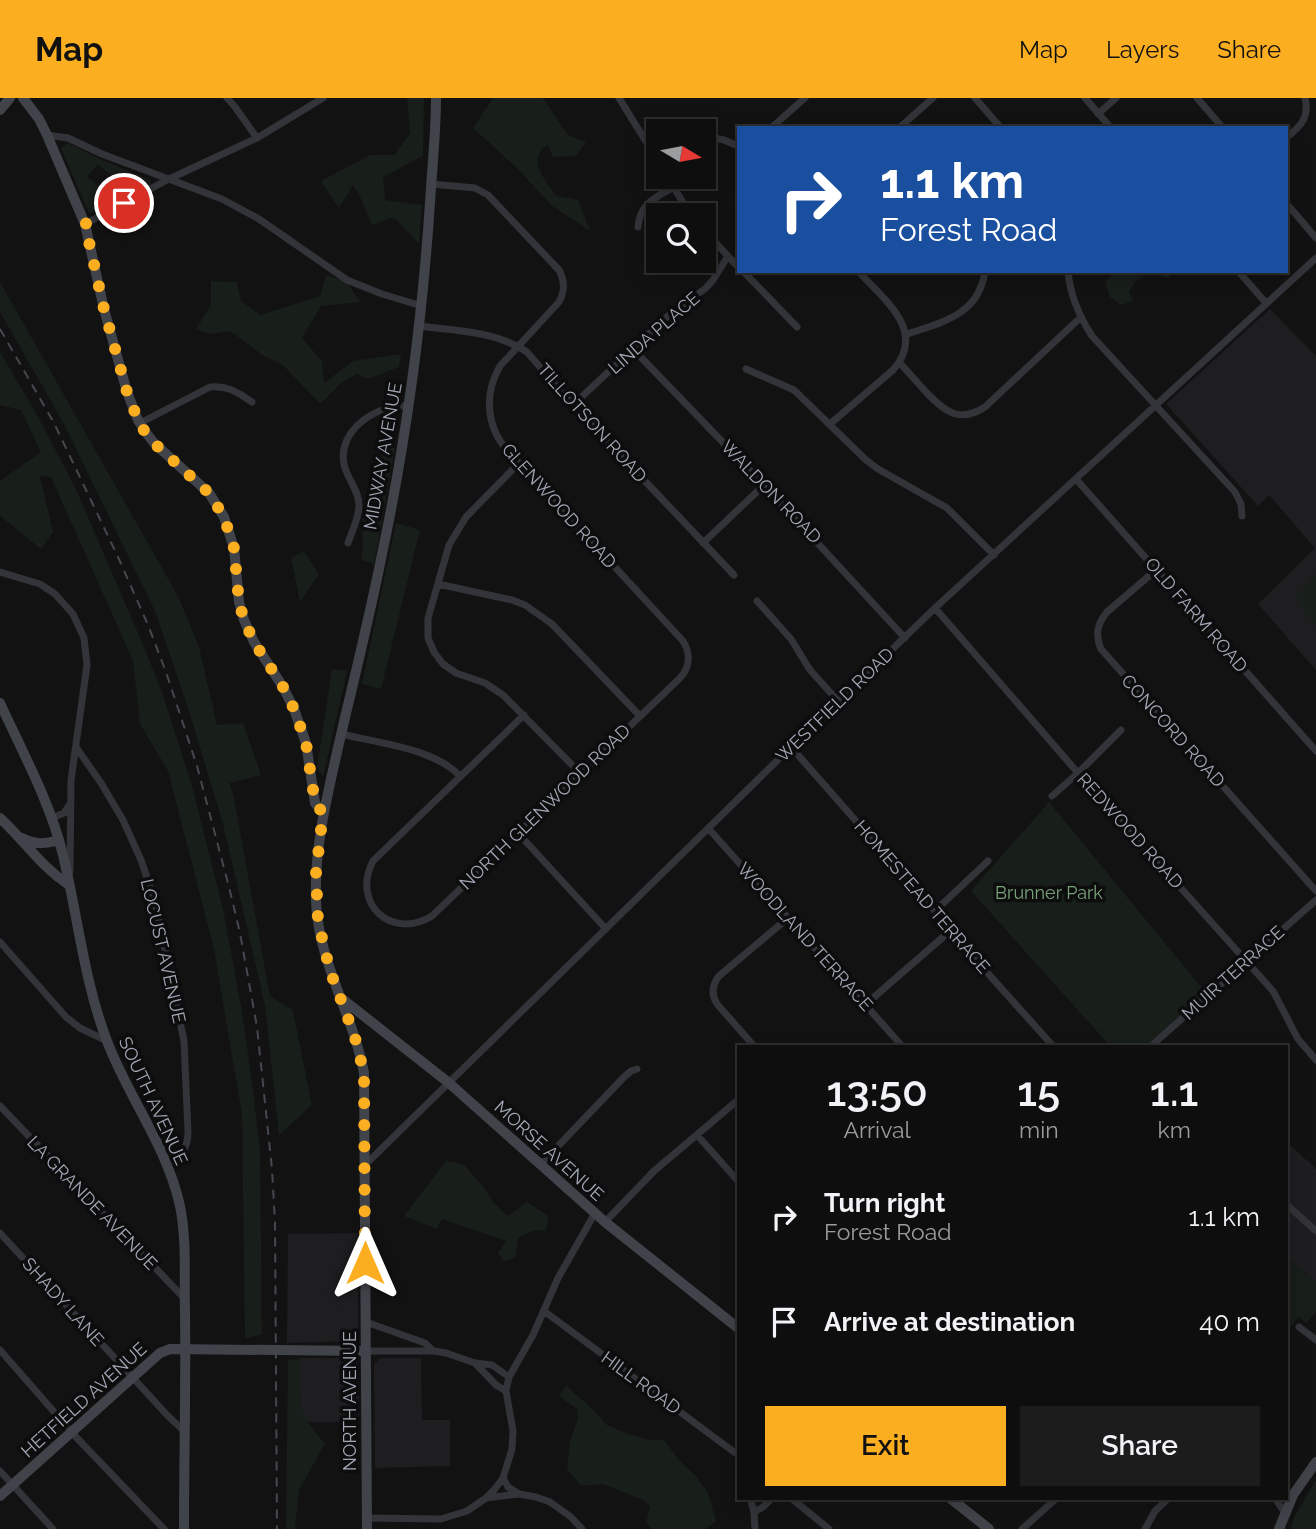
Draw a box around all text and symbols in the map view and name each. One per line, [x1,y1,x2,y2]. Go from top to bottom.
text: Map [35,30,103,69]
text: Map [1019,35,1068,64]
text: Layers [1106,35,1179,64]
text: Share [1217,35,1281,64]
north arrow [646,119,716,189]
map controls [646,119,716,273]
text: 1.1 km [880,152,1024,209]
icon: right [765,154,856,245]
pin [94,173,154,233]
icon: arrive [105,184,143,222]
button: search [646,203,716,273]
text: Forest Road [880,211,1057,248]
street label: LINDA PLACE [604,287,704,378]
street label: TILLOTSON ROAD [533,359,651,487]
street label: MIDWAY AVENUE [359,381,406,531]
street label: WALDON ROAD [717,436,826,548]
street label: GLENWOOD ROAD [498,439,621,573]
street label: OLD FARM ROAD [1141,553,1252,676]
street label: WESTFIELD ROAD [771,643,898,766]
street label: CONCORD ROAD [1117,670,1230,791]
street label: NORTH GLENWOOD ROAD [455,720,634,894]
street label: REDWOOD ROAD [1073,769,1188,893]
street label: HOMESTEAD TERRACE [850,816,995,977]
street label: WOODLAND TERRACE [733,858,877,1015]
street label: LOCUST AVENUE [137,877,190,1025]
park label: Brunner Park [995,882,1103,903]
street label: MUIR TERRACE [1177,921,1288,1024]
street label: SOUTH AVENUE [115,1033,192,1168]
text: 13:50 [827,1067,928,1116]
text: 15 [1017,1067,1060,1116]
text: 1.1 [1150,1067,1198,1116]
street label: MORSE AVENUE [490,1096,608,1205]
text: Arrival [843,1116,911,1143]
text: min [1019,1116,1059,1143]
text: km [1157,1116,1191,1143]
street label: LA GRANDE AVENUE [23,1131,162,1274]
text: Turn right [824,1188,945,1218]
icon: right [765,1198,803,1236]
text: 1.1 km [1189,1202,1260,1232]
text: Forest Road [824,1218,952,1245]
position arrow [328,1226,402,1300]
street label: SHADY LANE [18,1253,109,1350]
icon: arrive [765,1303,803,1341]
text: Arrive at destination [824,1307,1075,1337]
text: 40 m [1199,1307,1260,1337]
street label: NORTH AVENUE [339,1331,360,1471]
street label: HETFIELD AVENUE [17,1338,151,1461]
street label: HILL ROAD [598,1347,685,1418]
button: Exit [765,1406,1006,1486]
button: Share [1020,1406,1260,1486]

